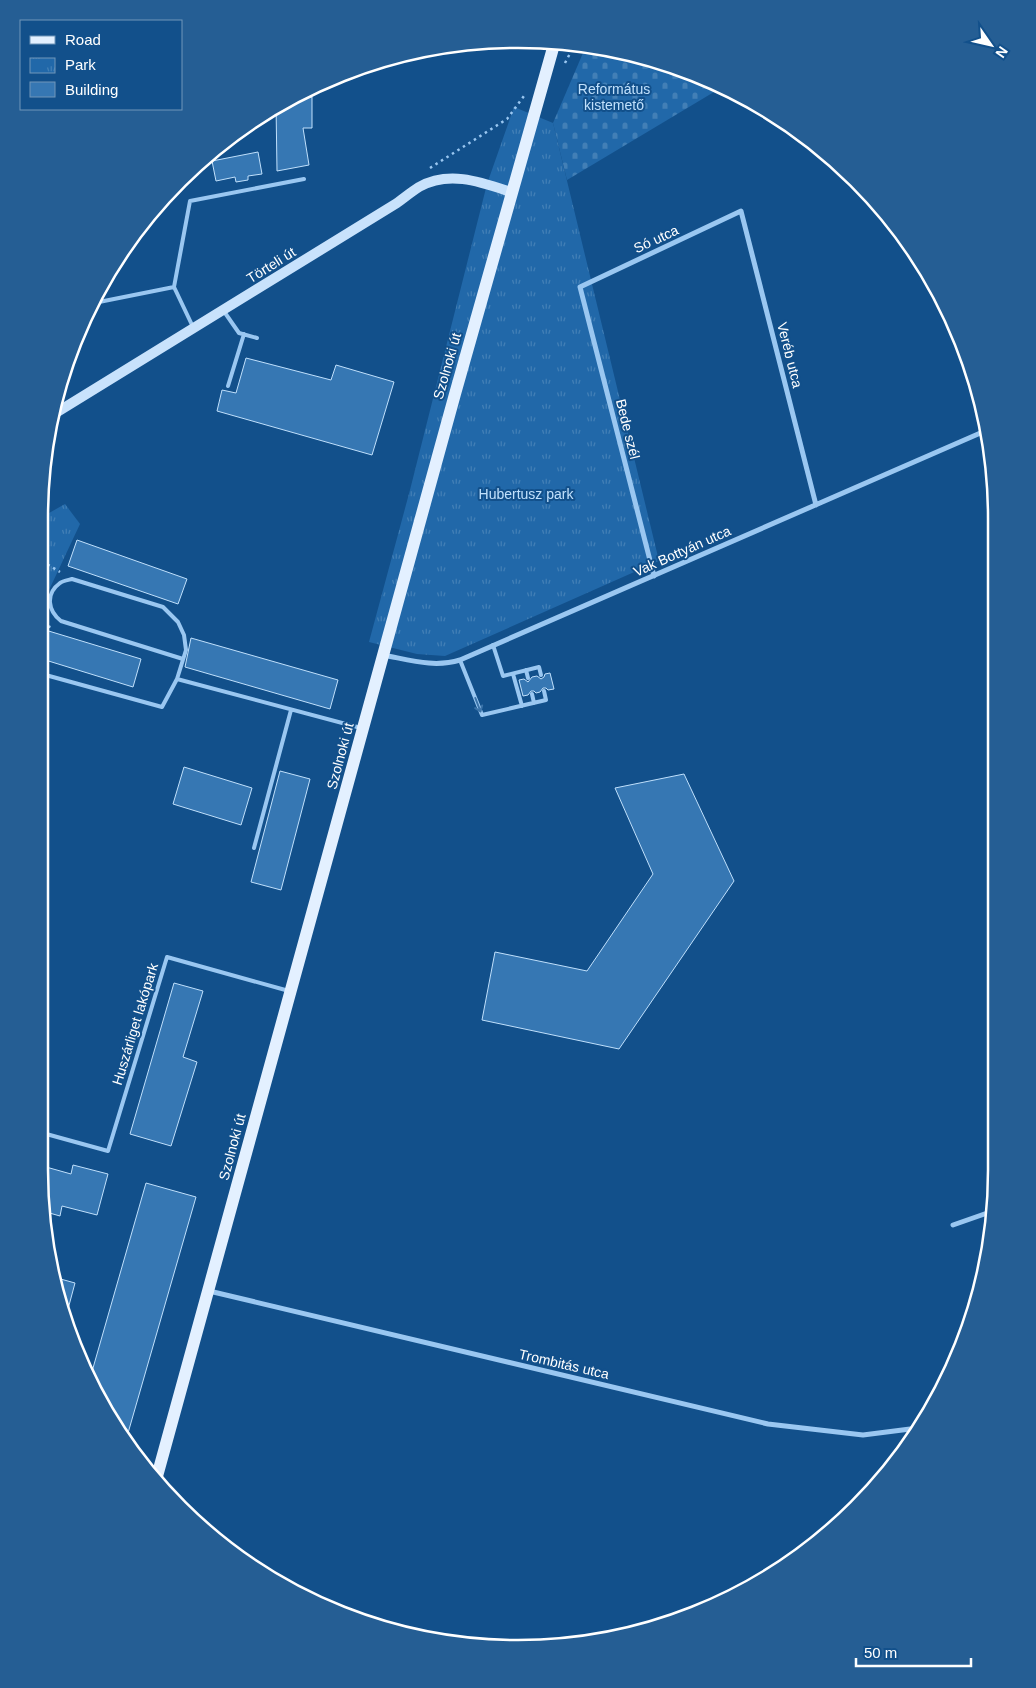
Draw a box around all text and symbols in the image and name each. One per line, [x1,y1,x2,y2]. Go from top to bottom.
legend [20,20,182,110]
north arrow [966,20,1016,70]
text: Road [65,31,101,48]
text: N [992,44,1011,61]
text: Park [65,56,96,73]
text: Building [65,81,118,98]
park label: Református kistemető [578,81,650,113]
street label: Só utca [631,222,681,256]
street label: Törteli út [244,244,298,286]
street label: Veréb utca [774,321,806,390]
street label: Szolnoki út [430,331,464,401]
street label: Bede szél [613,397,643,461]
park label: Hubertusz park [479,486,574,502]
street label: Vak Bottyán utca [631,522,733,580]
one-way arrow [474,697,483,713]
street label: Szolnoki út [323,721,357,791]
street label: Huszárliget lakópark [109,960,161,1087]
street label: Szolnoki út [215,1112,249,1182]
street label: Trombitás utca [517,1346,611,1382]
scale bar [856,1636,971,1668]
text: 50 m [864,1644,897,1661]

